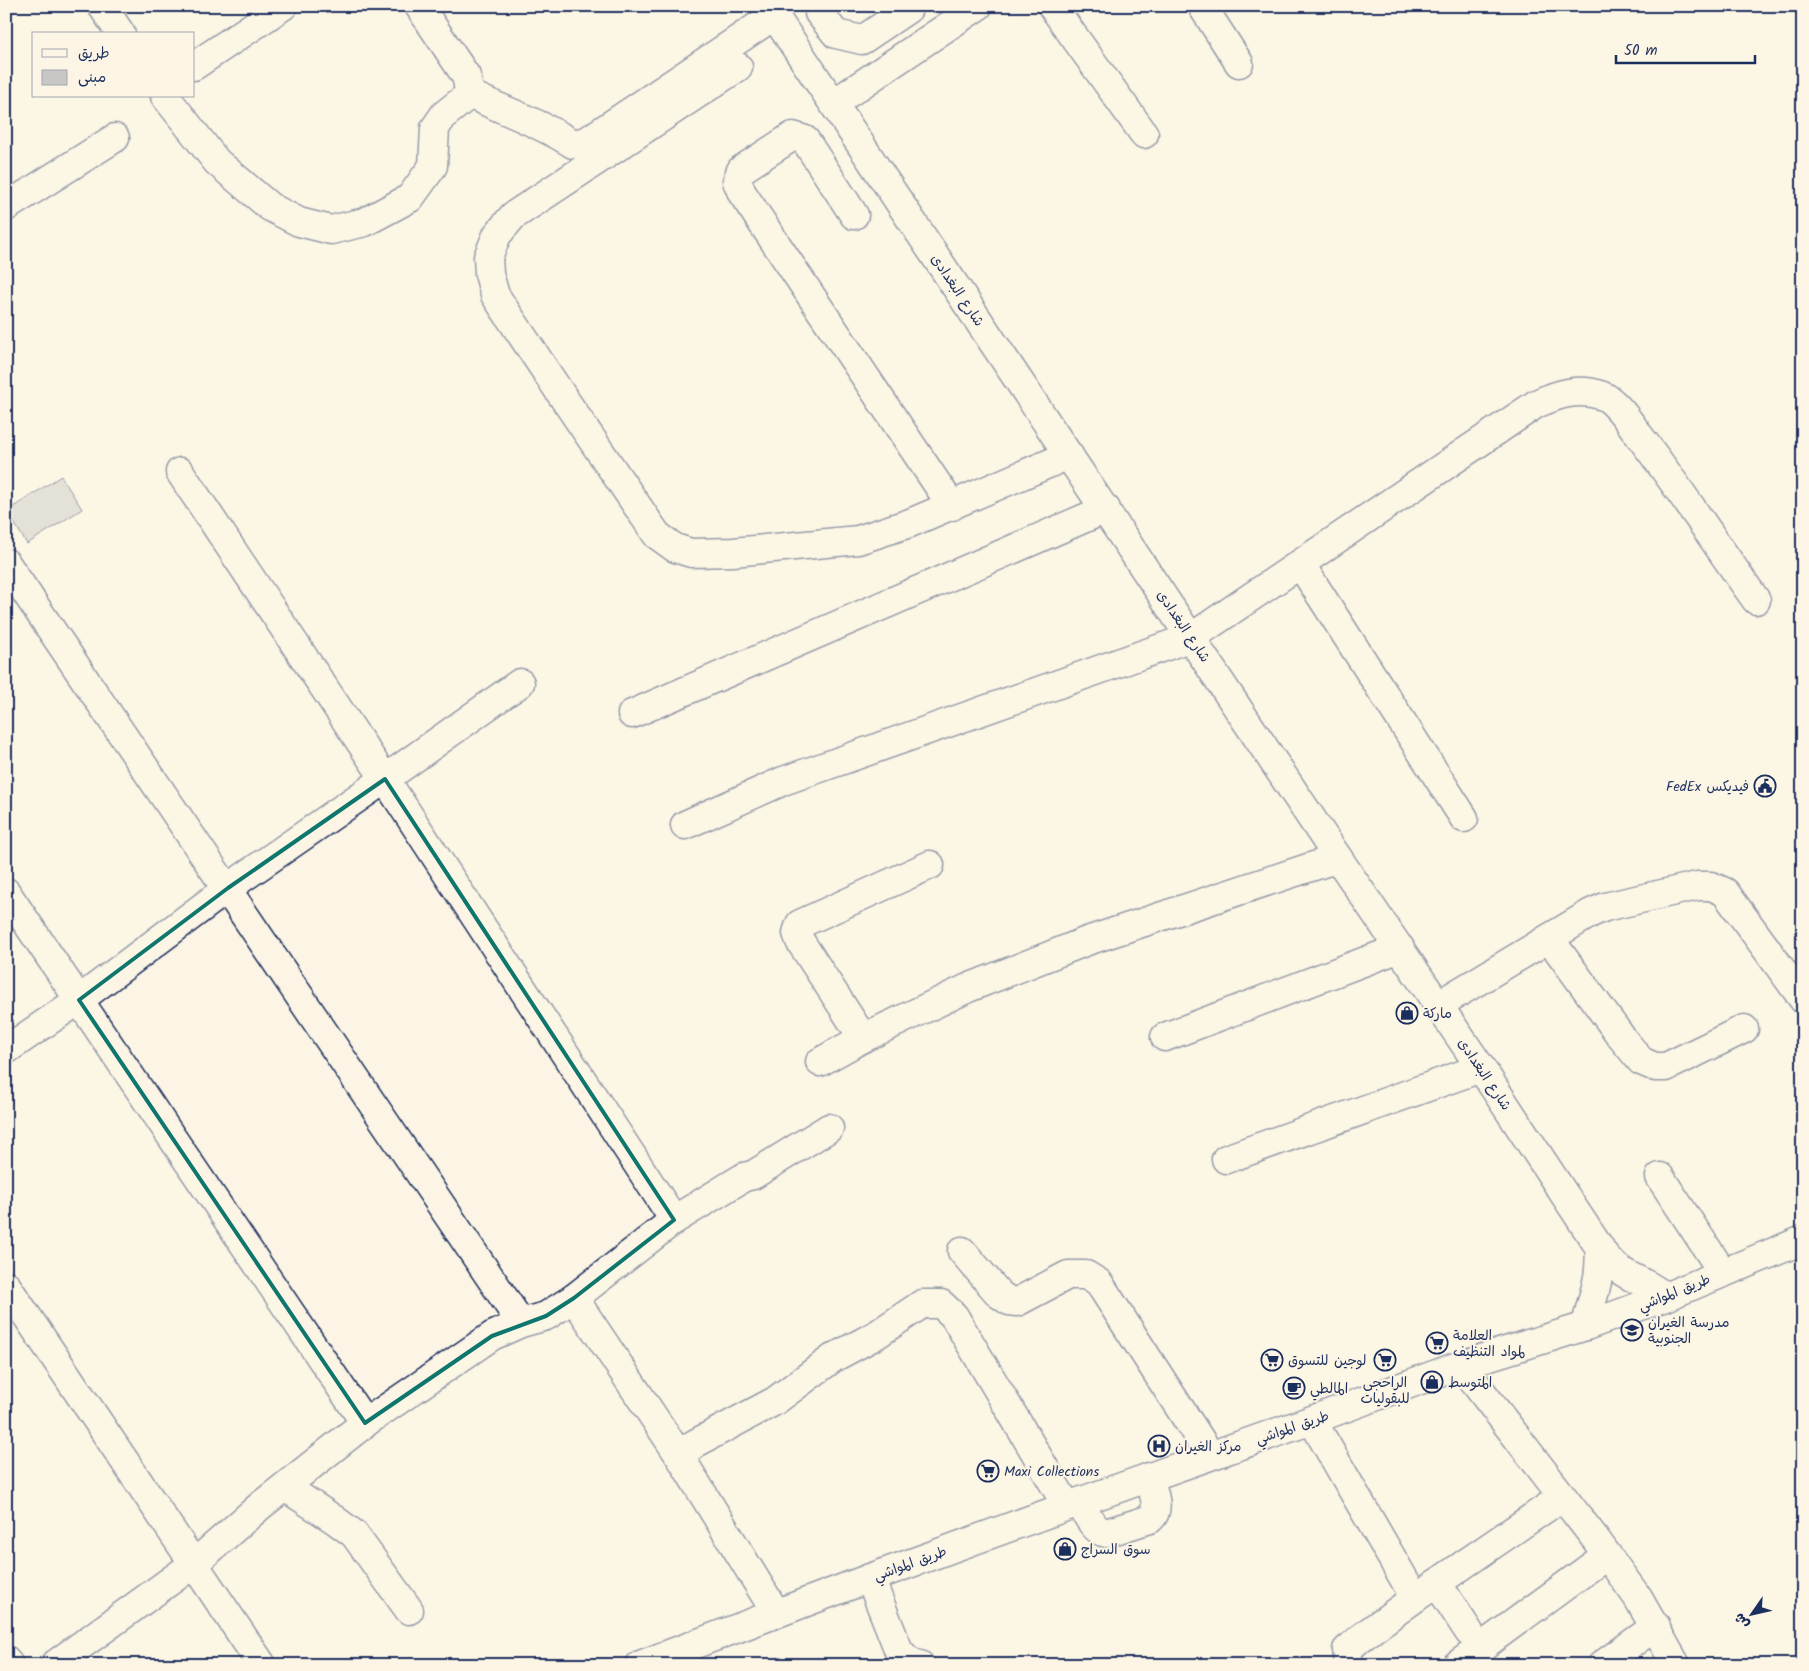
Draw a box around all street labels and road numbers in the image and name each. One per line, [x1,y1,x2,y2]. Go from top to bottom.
street label: شارع البغدادى [925,250,990,331]
street label: شارع البغدادى [1151,586,1216,667]
street label: شارع البغدادى [1452,1034,1517,1115]
street label: طريق المواشي [1635,1268,1714,1318]
street label: طريق المواشي [1253,1405,1332,1452]
street label: طريق المواشي [871,1541,950,1588]

